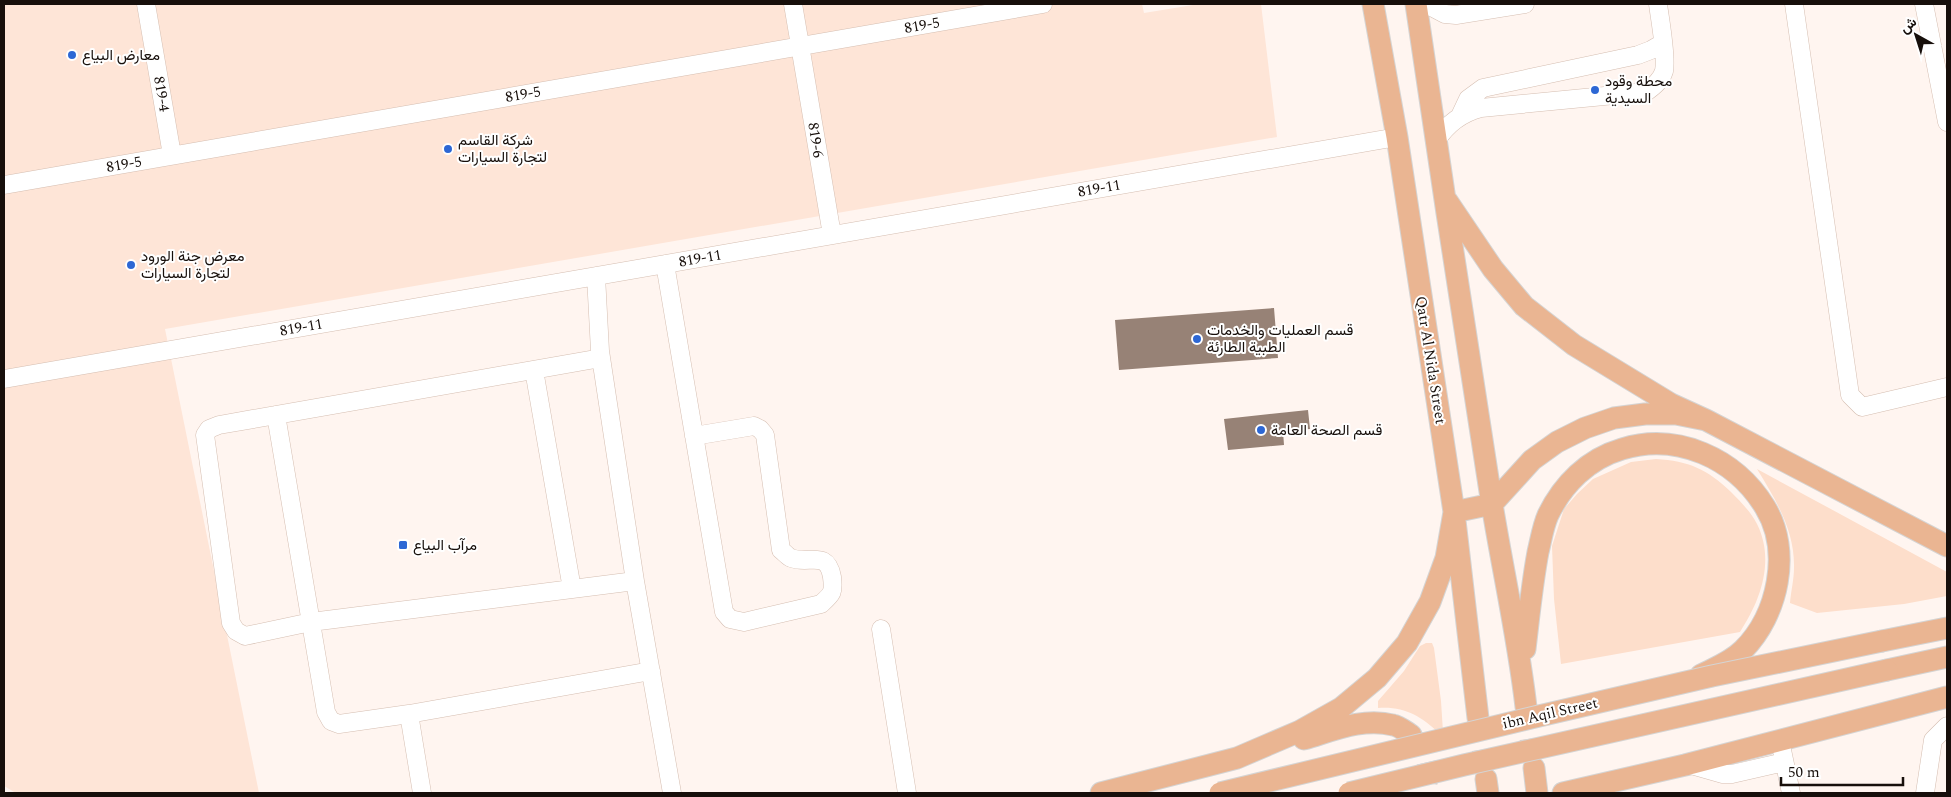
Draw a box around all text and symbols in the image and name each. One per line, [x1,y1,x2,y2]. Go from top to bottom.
north arrow [1891,10,1941,60]
street label: 819-5 [903,11,942,40]
text: ش [1895,12,1921,39]
place label: معارض البياع [82,44,160,67]
marker: معارض البياع [66,49,78,61]
place label: محطة وقود السيدية [1605,70,1672,110]
street label: 819-4 [147,75,176,114]
street label: 819-5 [504,80,543,109]
marker: محطة وقود السيدية [1589,84,1601,96]
street label: 819-6 [801,121,830,160]
place label: شركة القاسم لتجارة السيارات [458,129,547,169]
marker: شركة القاسم لتجارة السيارات [442,143,454,155]
street label: 819-5 [105,150,144,179]
street label: 819-11 [1076,173,1122,204]
street label: 819-11 [677,243,723,274]
place label: معرض جنة الورود لتجارة السيارات [141,245,245,285]
marker: معرض جنة الورود لتجارة السيارات [125,259,137,271]
street label: Qatr Al Nida Street [1409,294,1452,426]
street label: 819-11 [278,312,324,343]
place label: قسم العمليات والخدمات الطبية الطارئة [1207,319,1354,359]
marker: قسم العمليات والخدمات الطبية الطارئة [1191,333,1203,345]
place label: قسم الصحة العامة [1271,419,1382,442]
marker: قسم الصحة العامة [1255,424,1267,436]
place label: مرآب البياع [413,534,477,557]
marker: مرآب البياع [397,539,409,551]
street label: ibn Aqil Street [1500,691,1600,736]
scale bar [1781,754,1904,786]
text: 50 m [1788,761,1820,784]

